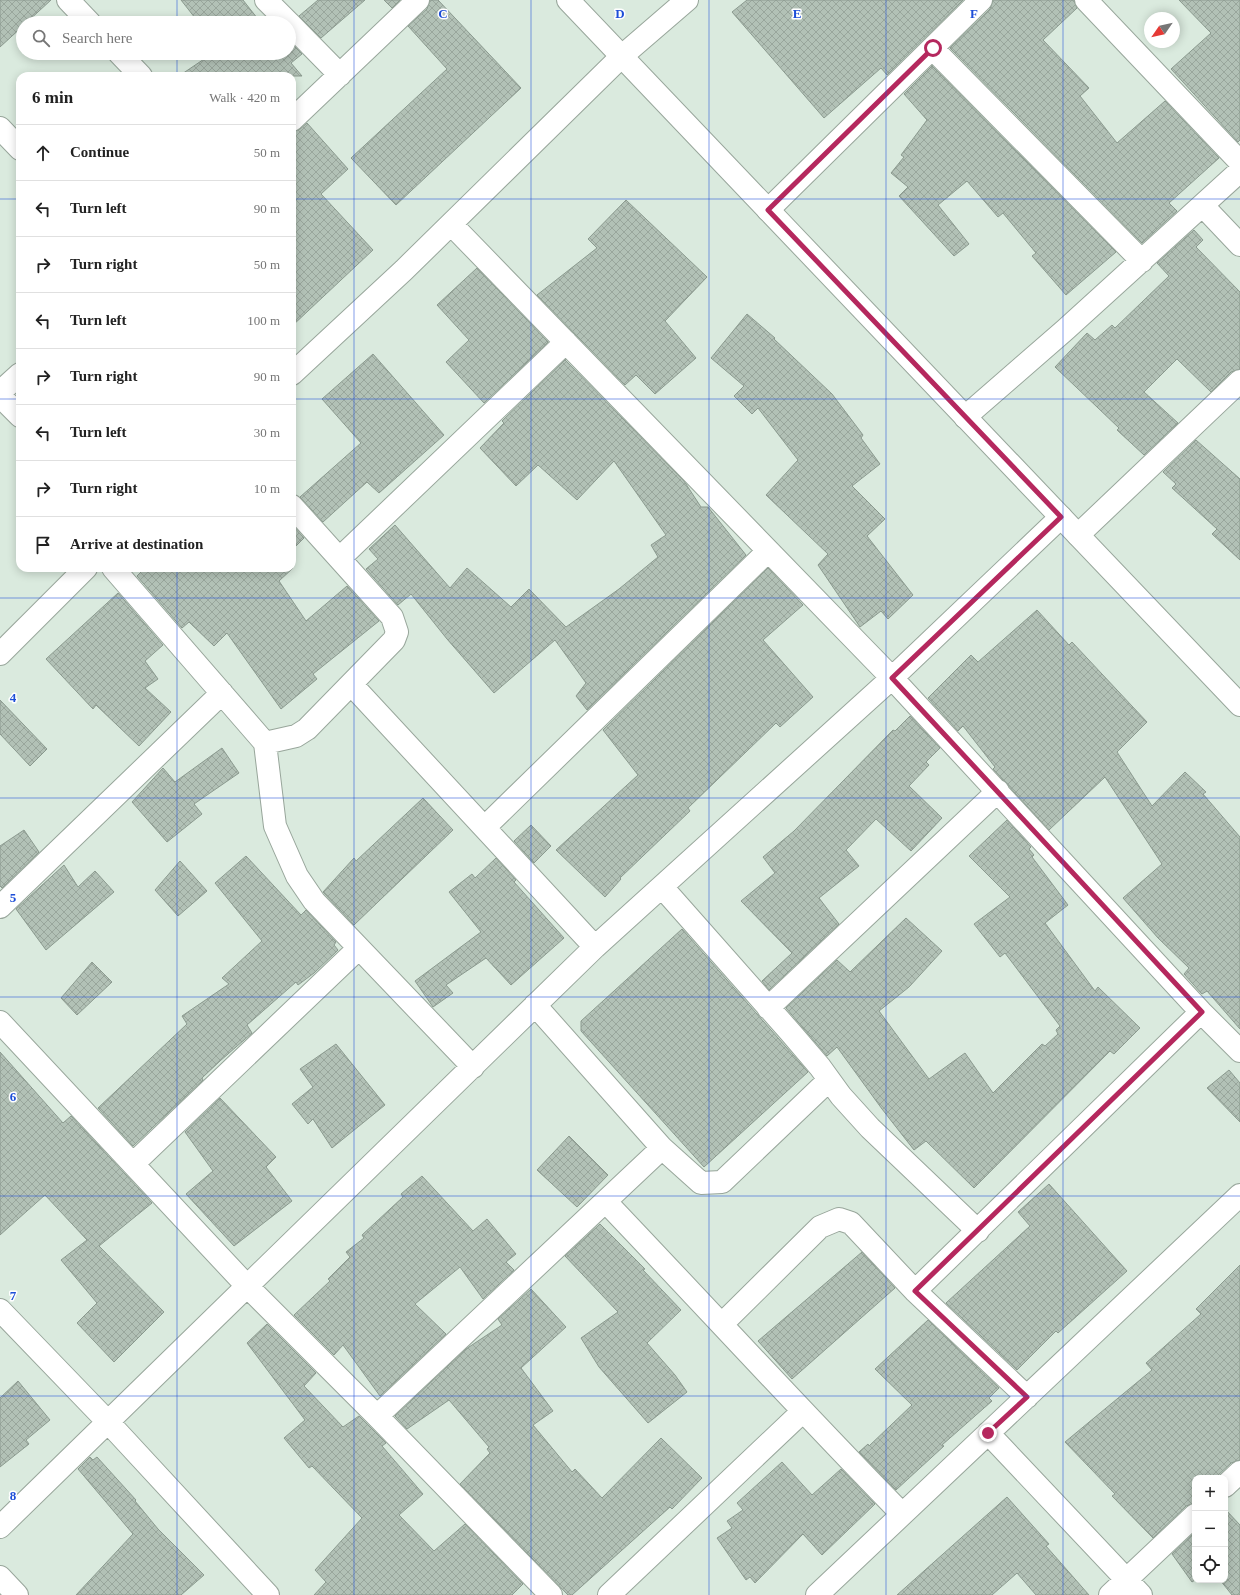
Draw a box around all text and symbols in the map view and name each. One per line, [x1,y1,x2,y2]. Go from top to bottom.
text: C [438,6,448,21]
text: D [615,6,625,21]
text: E [793,6,801,21]
text: F [970,6,978,21]
north arrow [1144,12,1180,48]
search box [16,16,296,60]
icon: search [30,27,52,49]
text: Search here [62,30,132,46]
route start [924,39,942,57]
text: 6 min [32,88,73,107]
text: Walk · 420 m [209,90,280,105]
icon: ahead [32,142,54,164]
text: Continue [70,144,129,160]
text: 50 m [254,145,280,160]
icon: left [32,198,54,220]
text: Turn left [70,200,127,216]
text: 90 m [254,201,280,216]
icon: right [32,254,54,276]
text: Turn right [70,256,137,272]
text: 50 m [254,257,280,272]
icon: left [32,310,54,332]
text: Turn left [70,312,127,328]
text: 100 m [247,313,280,328]
icon: right [32,366,54,388]
text: Turn right [70,368,137,384]
text: 90 m [254,369,280,384]
icon: left [32,422,54,444]
text: Turn left [70,424,127,440]
text: 30 m [254,425,280,440]
icon: right [32,478,54,500]
text: Turn right [70,480,137,496]
text: 10 m [254,481,280,496]
icon: arrive [32,534,54,556]
text: Arrive at destination [70,536,203,552]
text: 4 [10,690,17,705]
text: 5 [10,890,17,905]
text: 6 [10,1089,17,1104]
text: 7 [10,1288,17,1303]
route end [979,1424,997,1442]
map controls [1192,1475,1228,1583]
button: + [1192,1475,1228,1511]
text: 8 [10,1488,17,1503]
button: − [1192,1511,1228,1547]
button: locate [1192,1547,1228,1583]

